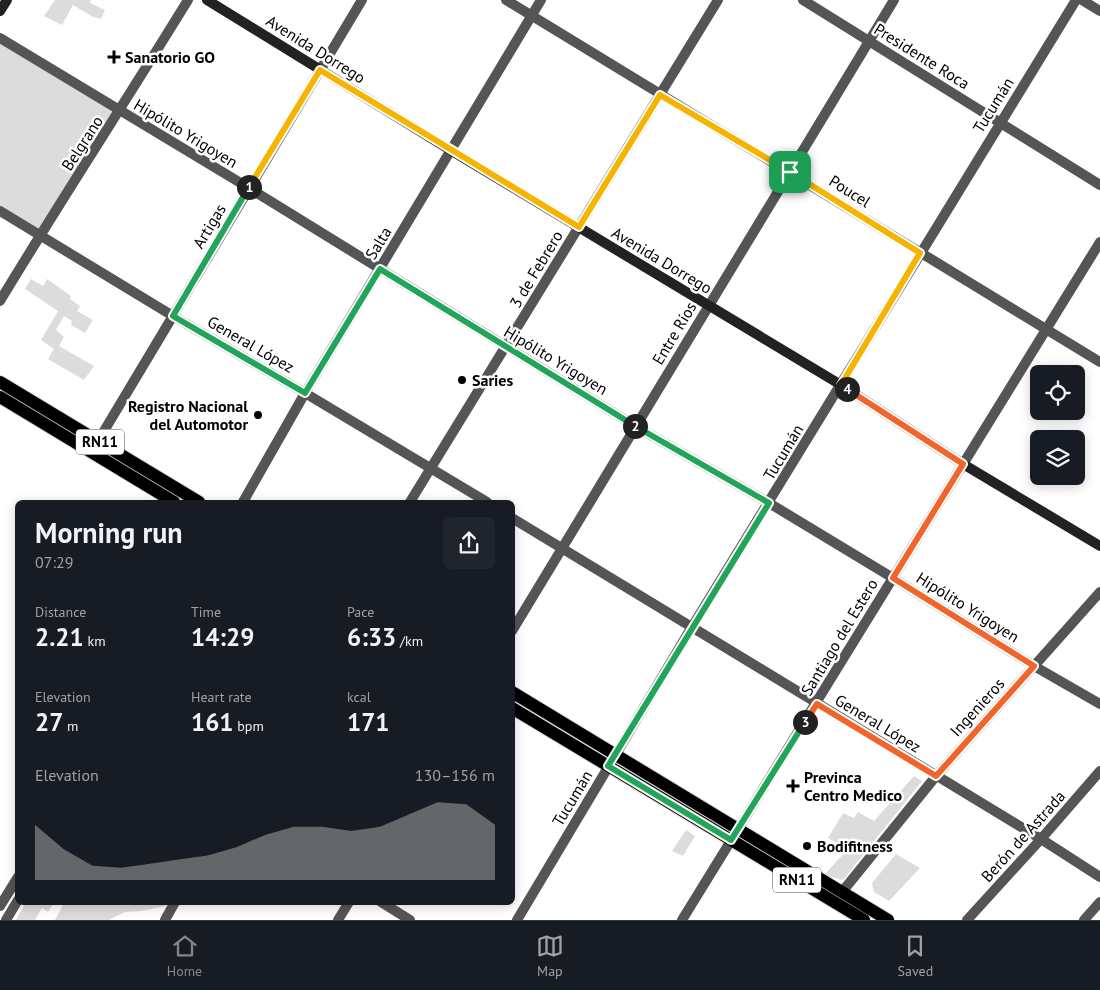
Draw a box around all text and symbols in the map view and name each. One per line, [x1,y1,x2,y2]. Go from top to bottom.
street label: Avenida Dorrego [263,10,369,88]
street label: Presidente Roca [871,19,973,93]
place label: Sanatorio GO [125,47,215,67]
marker: Sanatorio GO [107,50,121,64]
street label: Tucumán [968,74,1018,136]
street label: Hipólito Yrigoyen [130,94,242,172]
street label: Belgrano [57,112,107,174]
pin [769,151,811,193]
icon: arrive [776,158,804,186]
street label: Poucel [826,171,875,212]
pin: 1 [236,174,262,200]
text: 1 [246,178,253,196]
street label: Artigas [188,200,230,252]
street label: Avenida Dorrego [608,222,716,298]
street label: Salta [361,223,395,263]
street label: 3 de Febrero [505,227,567,311]
street label: Entre Ríos [648,298,701,368]
street label: General López [204,311,298,377]
street label: Hipólito Yrigoyen [500,321,612,399]
map controls [1030,365,1085,485]
button: locate [1030,365,1085,420]
place label: Saries [472,370,513,390]
marker: Saries [456,374,468,386]
pin: 4 [834,376,860,402]
text: 4 [844,380,851,398]
place label: Registro Nacional del Automotor [128,396,248,434]
marker: Registro Nacional del Automotor [252,409,264,421]
pin: 2 [622,414,648,438]
text: 2 [632,417,639,435]
street label: Tucumán [759,421,807,483]
road number: RN11 [76,430,124,454]
button: layers [1030,430,1085,485]
text: Morning run [35,514,183,551]
button: share [443,517,495,569]
text: 07:29 [35,552,73,572]
street label: Hipólito Yrigoyen [913,567,1023,647]
street label: Santiago del Estero [796,575,882,699]
text: Distance [35,603,86,621]
text: Time [191,603,221,621]
text: Pace [347,603,374,621]
text: 2.21 [35,621,84,653]
text: 14:29 [191,621,254,653]
text: 6:33 [347,621,396,653]
text: km [84,632,106,650]
text: /km [396,632,423,650]
street label: Ingenieros [945,673,1009,740]
text: Elevation [35,688,91,706]
text: Heart rate [191,688,252,706]
text: kcal [347,688,371,706]
street label: General López [831,690,925,756]
text: 27 [35,706,63,738]
text: 161 [191,706,234,738]
text: 171 [347,706,390,738]
pin: 3 [792,710,818,734]
text: 3 [802,713,809,731]
text: m [63,717,78,735]
text: bpm [234,717,264,735]
text: Elevation [35,765,99,785]
text: 130–156 m [415,765,495,785]
street label: Tucumán [548,767,596,829]
place label: Previnca Centro Medico [804,767,903,805]
marker: Previnca Centro Medico [786,779,800,793]
street label: Berón de Astrada [977,786,1069,886]
place label: Bodifitness [817,836,893,856]
marker: Bodifitness [801,840,813,852]
road number: RN11 [773,868,821,892]
tab: Home [167,932,202,980]
tab: Map [536,932,564,980]
tab: Saved [898,932,933,980]

